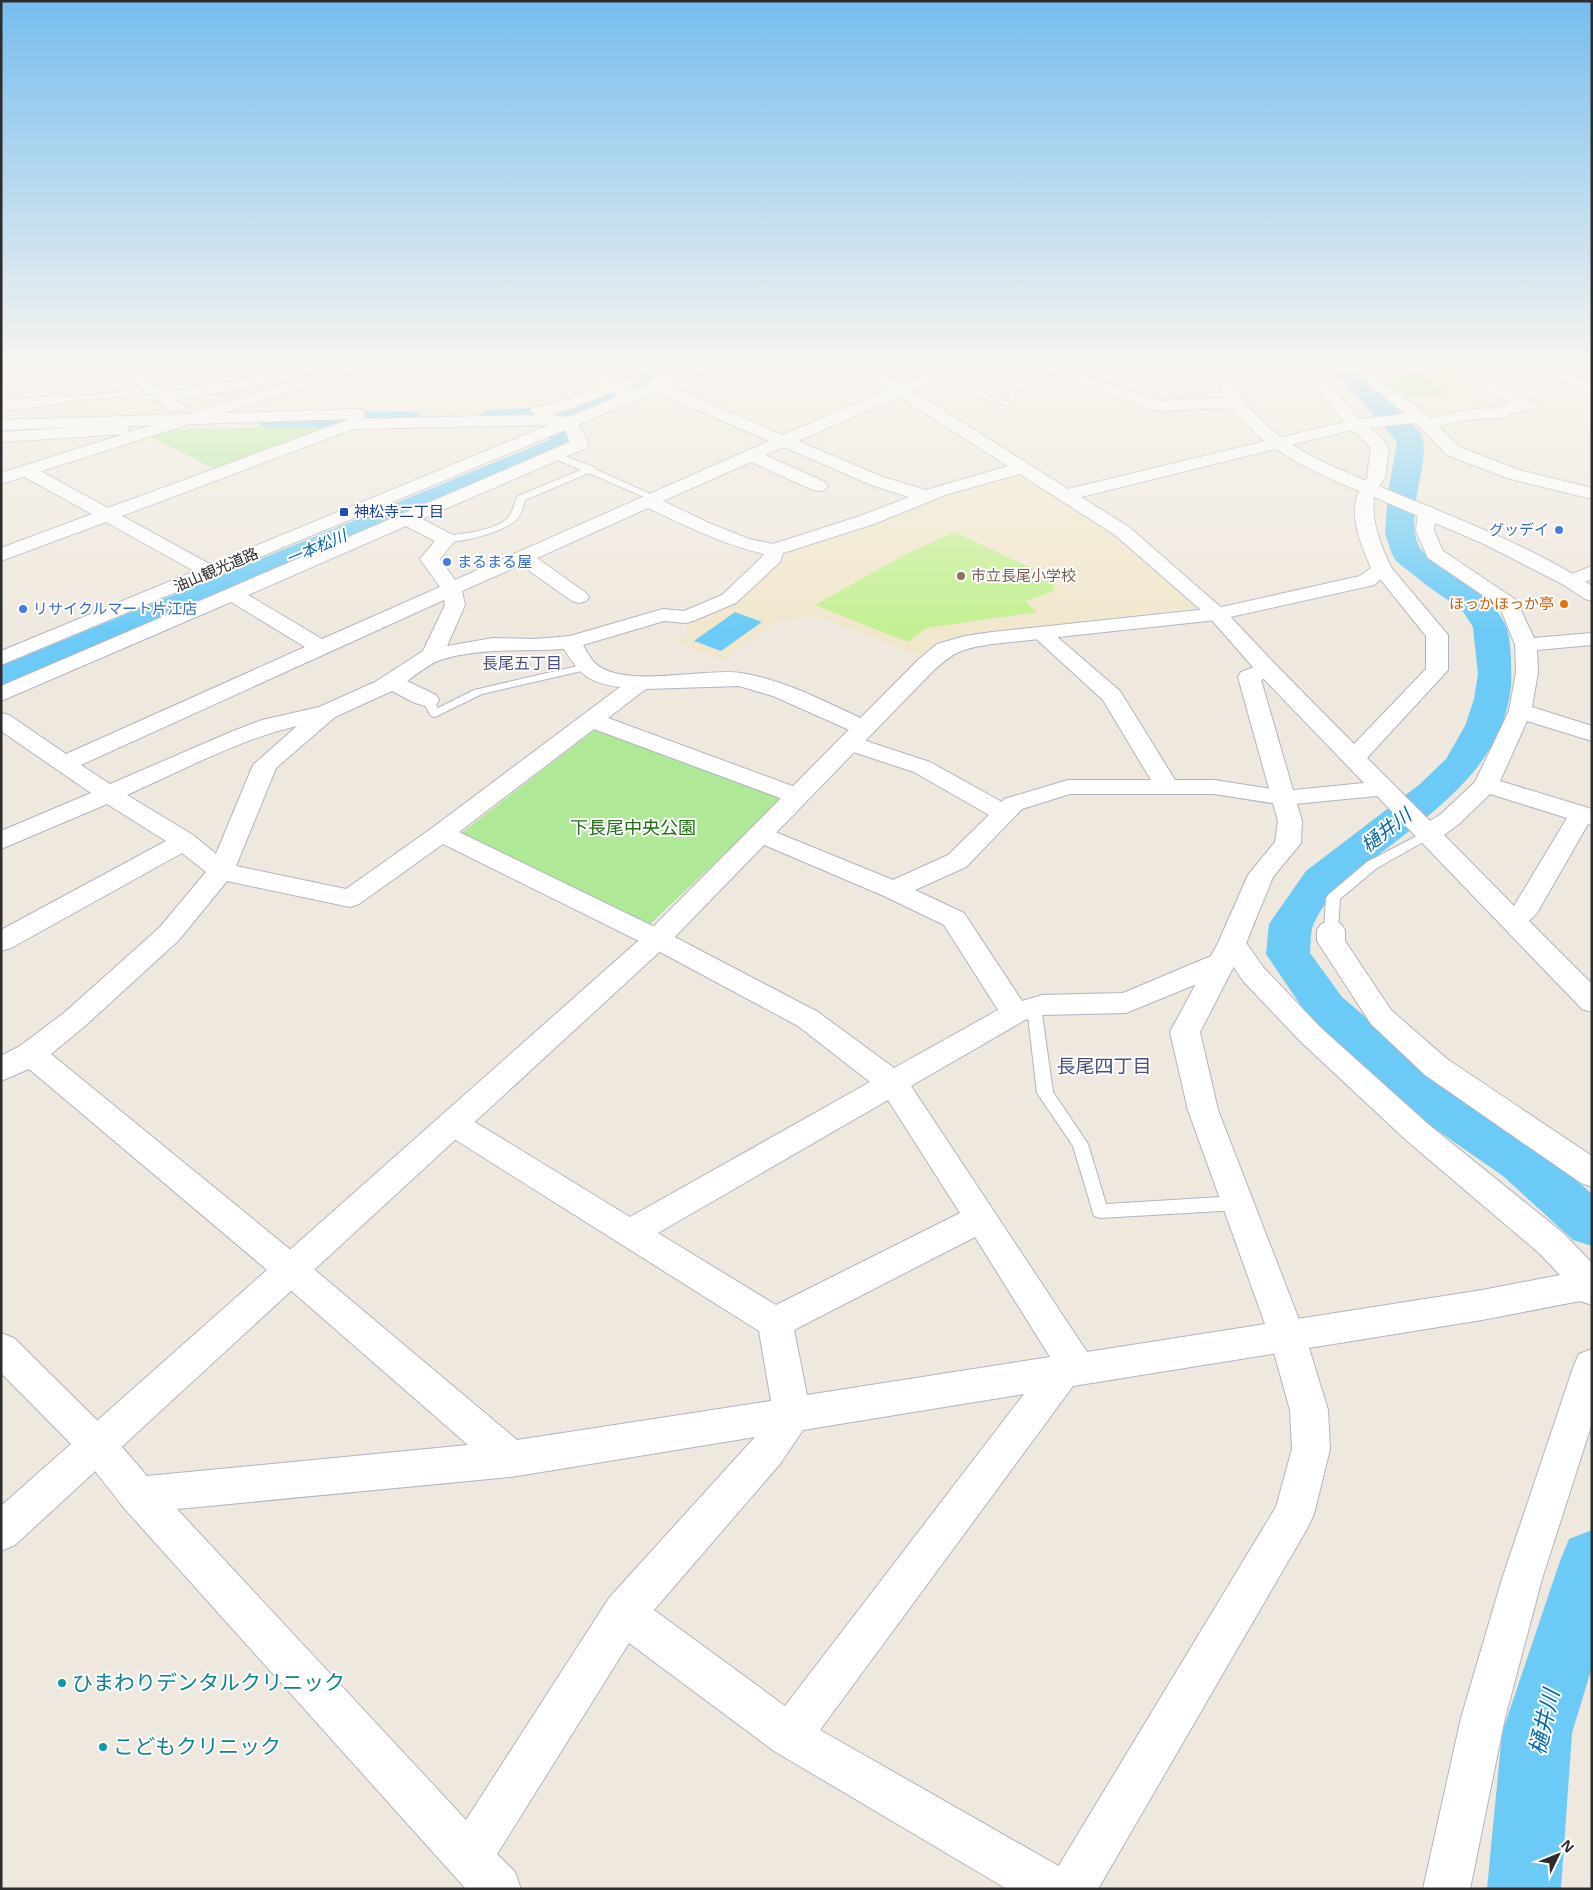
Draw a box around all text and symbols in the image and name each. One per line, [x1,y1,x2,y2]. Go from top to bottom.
place label: 神松寺二丁目 [354,501,444,521]
marker: 神松寺二丁目 [338,506,350,518]
place label: グッデイ [1489,519,1549,539]
water label: 一本松川 [282,524,352,570]
marker: グッデイ [1553,524,1565,536]
street label: 油山観光道路 [170,542,261,596]
place label: まるまる屋 [457,551,532,571]
marker: まるまる屋 [441,556,453,568]
place label: 市立長尾小学校 [971,565,1076,585]
marker: 市立長尾小学校 [955,570,967,582]
place label: ほっかほっか亭 [1449,593,1554,613]
place label: リサイクルマート片江店 [33,598,197,618]
marker: ほっかほっか亭 [1558,598,1570,610]
marker: リサイクルマート片江店 [17,603,29,615]
district label: 長尾五丁目 [482,652,562,674]
water label: 樋井川 [1356,801,1418,858]
park label: 下長尾中央公園 [570,815,696,839]
district label: 長尾四丁目 [1056,1053,1152,1079]
place label: ひまわりデンタルクリニック [72,1668,345,1696]
marker: ひまわりデンタルクリニック [56,1677,68,1689]
water label: 樋井川 [1521,1684,1566,1757]
place label: こどもクリニック [113,1732,281,1760]
marker: こどもクリニック [97,1741,109,1753]
north arrow [1533,1830,1583,1880]
text: N [1557,1835,1579,1856]

